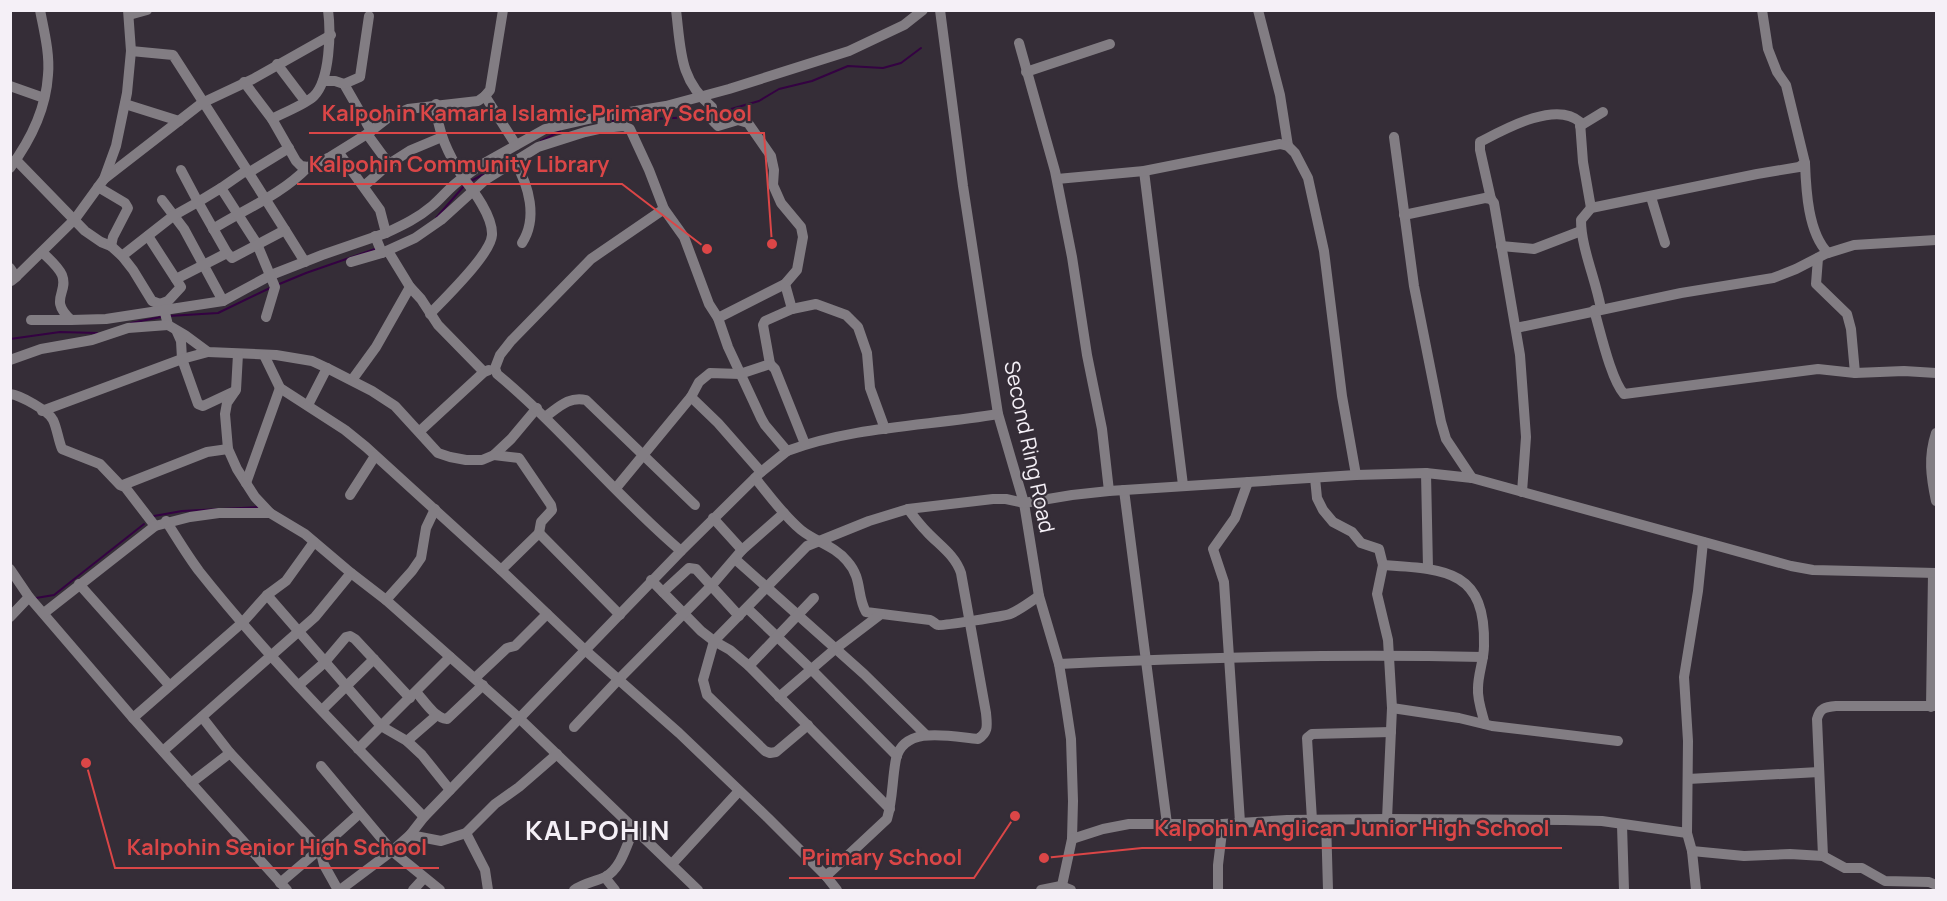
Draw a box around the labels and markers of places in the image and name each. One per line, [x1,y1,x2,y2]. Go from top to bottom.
callout: Kalpohin Kamaria Islamic Primary School [309,93,764,133]
callout: Kalpohin Community Library [297,144,622,184]
callout: Kalpohin Anglican Junior High School [1142,808,1562,848]
callout: Kalpohin Senior High School [115,828,439,868]
callout: Primary School [789,838,974,878]

